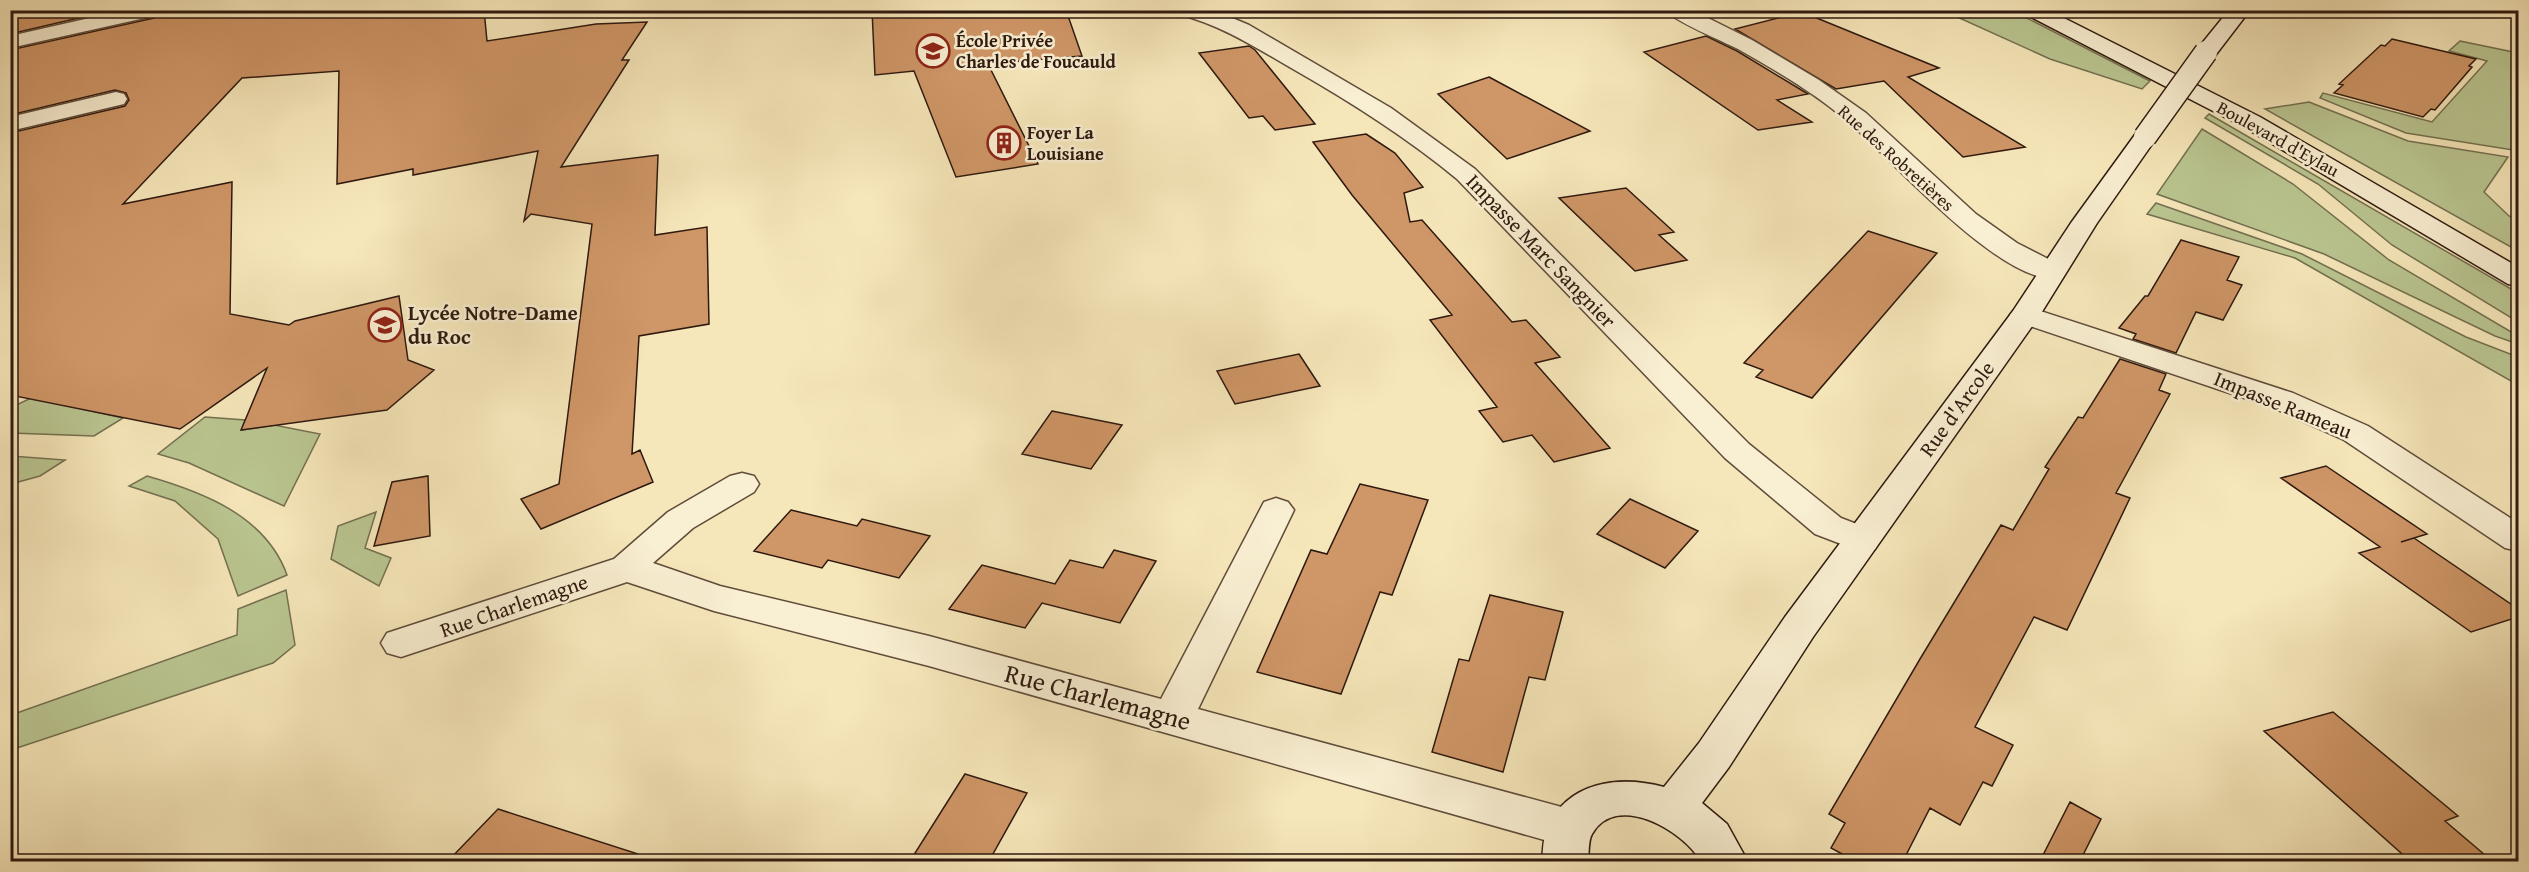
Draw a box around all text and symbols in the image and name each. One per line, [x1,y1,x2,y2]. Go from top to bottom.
place label: École Privée Charles de Foucauld [956,27,1117,75]
school or university icon: École Privée Charles de Foucauld [915,33,951,69]
street label: Boulevard d'Eylau [2212,94,2345,183]
street label: Rue des Robretières [1832,98,1961,217]
place label: Foyer La Louisiane [1027,119,1104,167]
building icon: Foyer La Louisiane [986,125,1022,161]
street label: Impasse Marc Sangnier [1459,166,1624,335]
place label: Lycée Notre-Dame du Roc [408,297,578,352]
school or university icon: Lycée Notre-Dame du Roc [367,307,403,343]
street label: Rue d'Arcole [1911,354,2002,463]
street label: Impasse Rameau [2210,363,2357,447]
street label: Rue Charlemagne [436,566,592,645]
street label: Rue Charlemagne [1001,653,1196,740]

